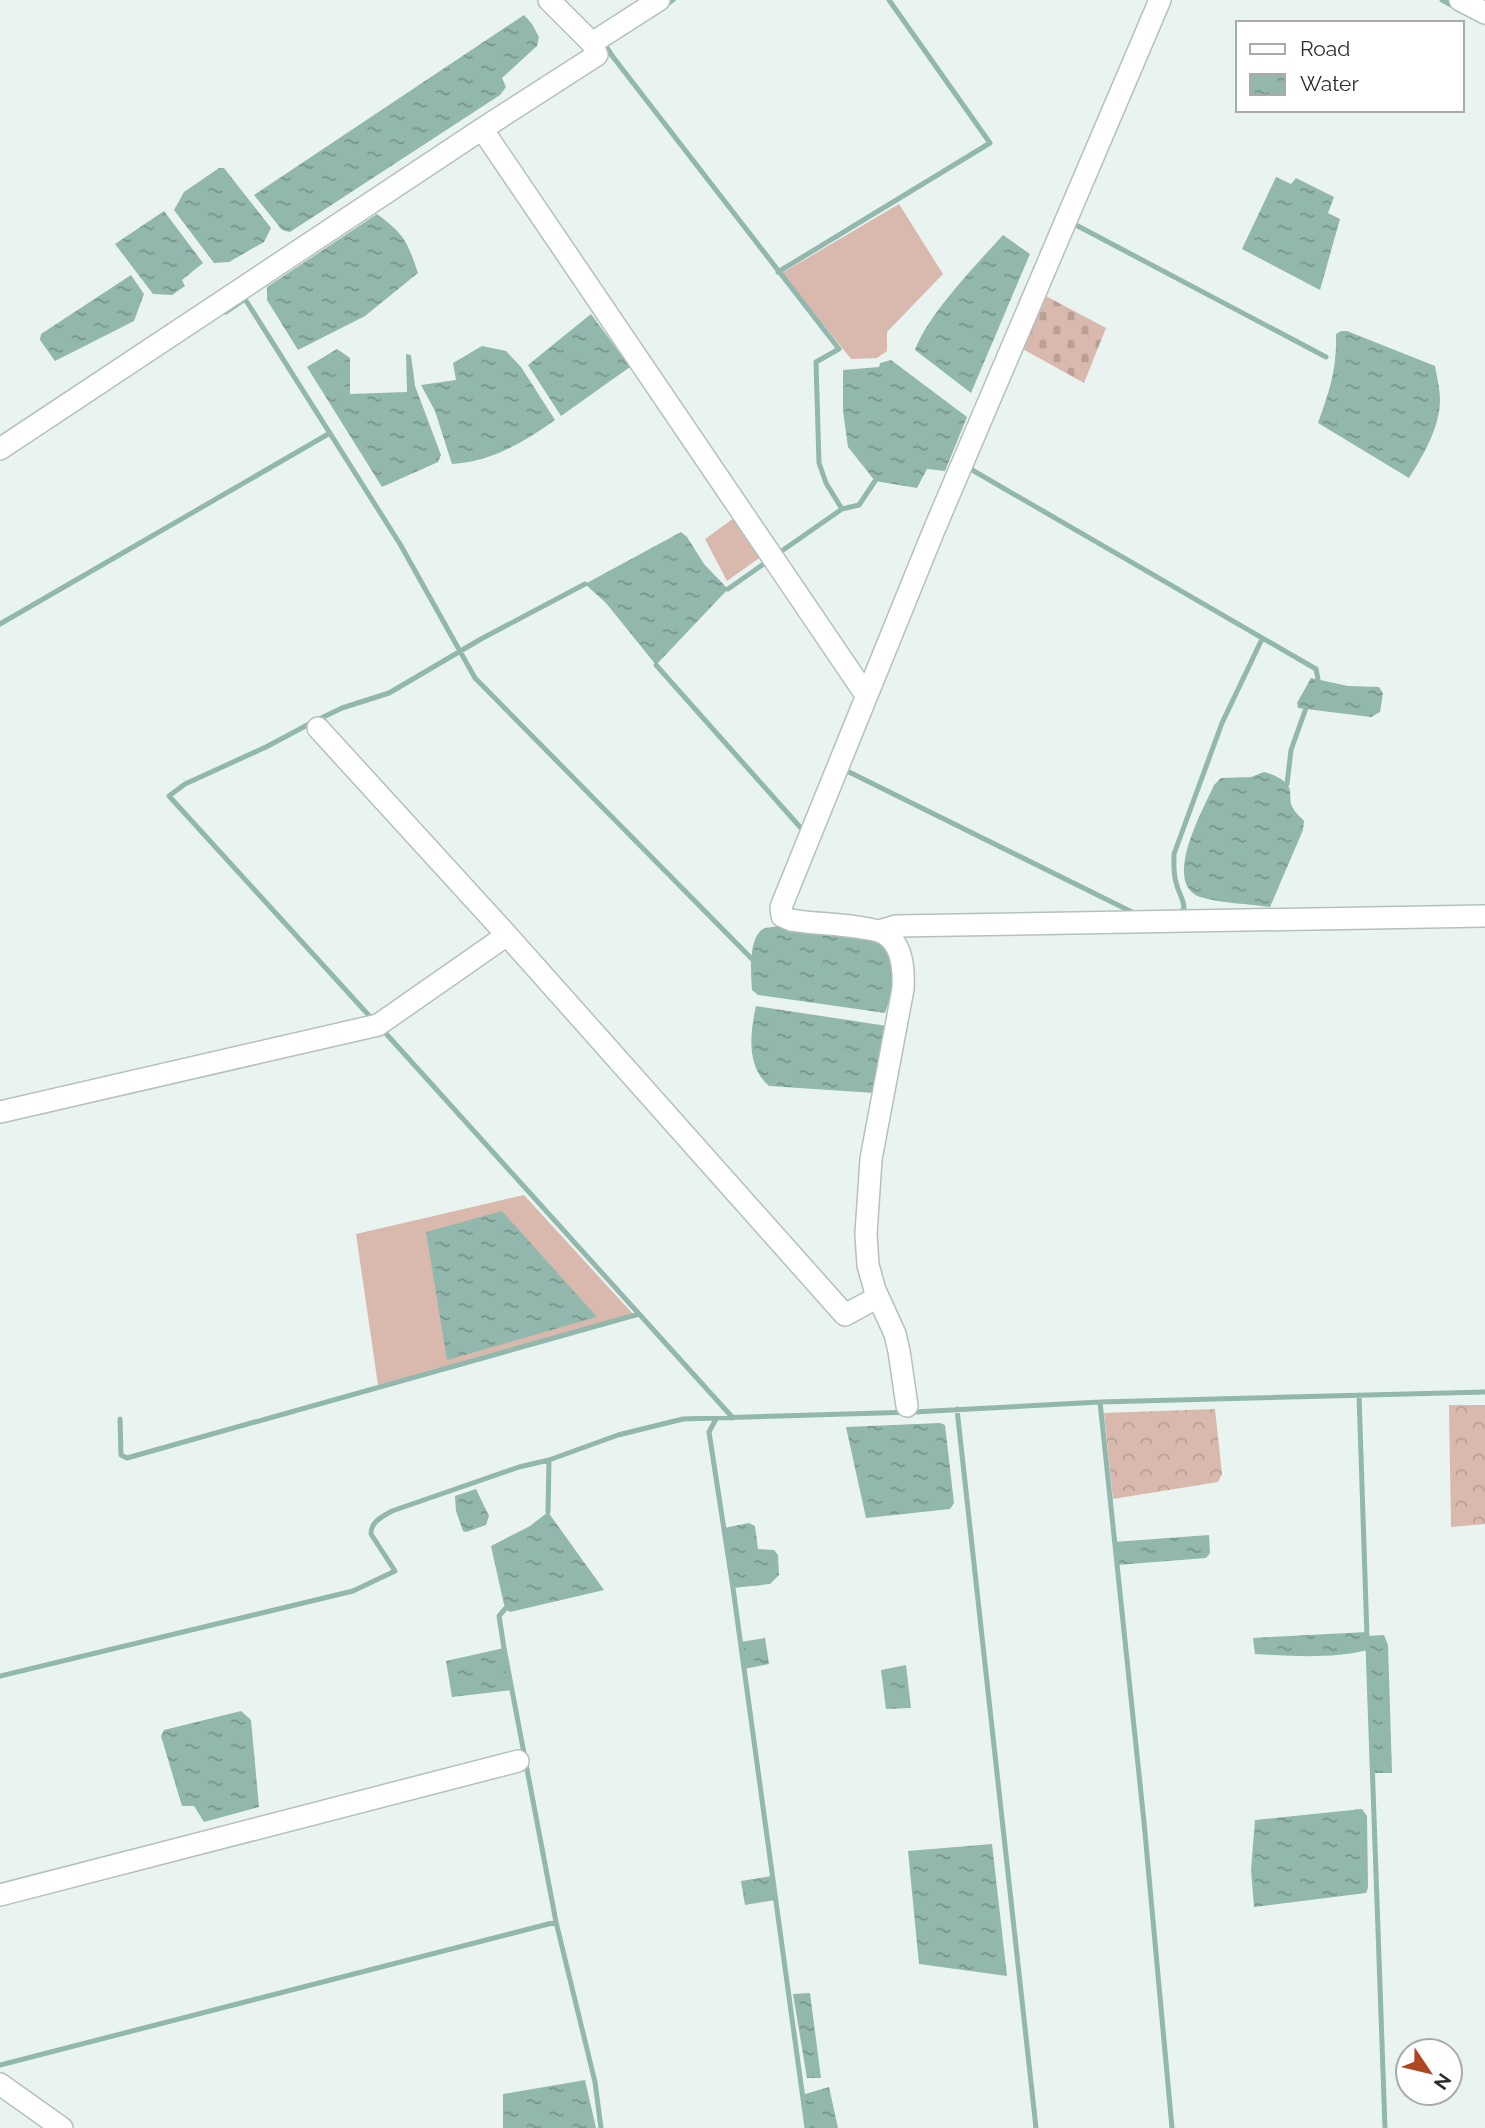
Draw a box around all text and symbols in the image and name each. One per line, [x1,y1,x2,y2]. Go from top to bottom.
legend [1236,21,1464,112]
text: Road [1300,36,1350,61]
text: Water [1300,71,1359,96]
north arrow [1394,2037,1464,2107]
text: N [1430,2070,1456,2094]

